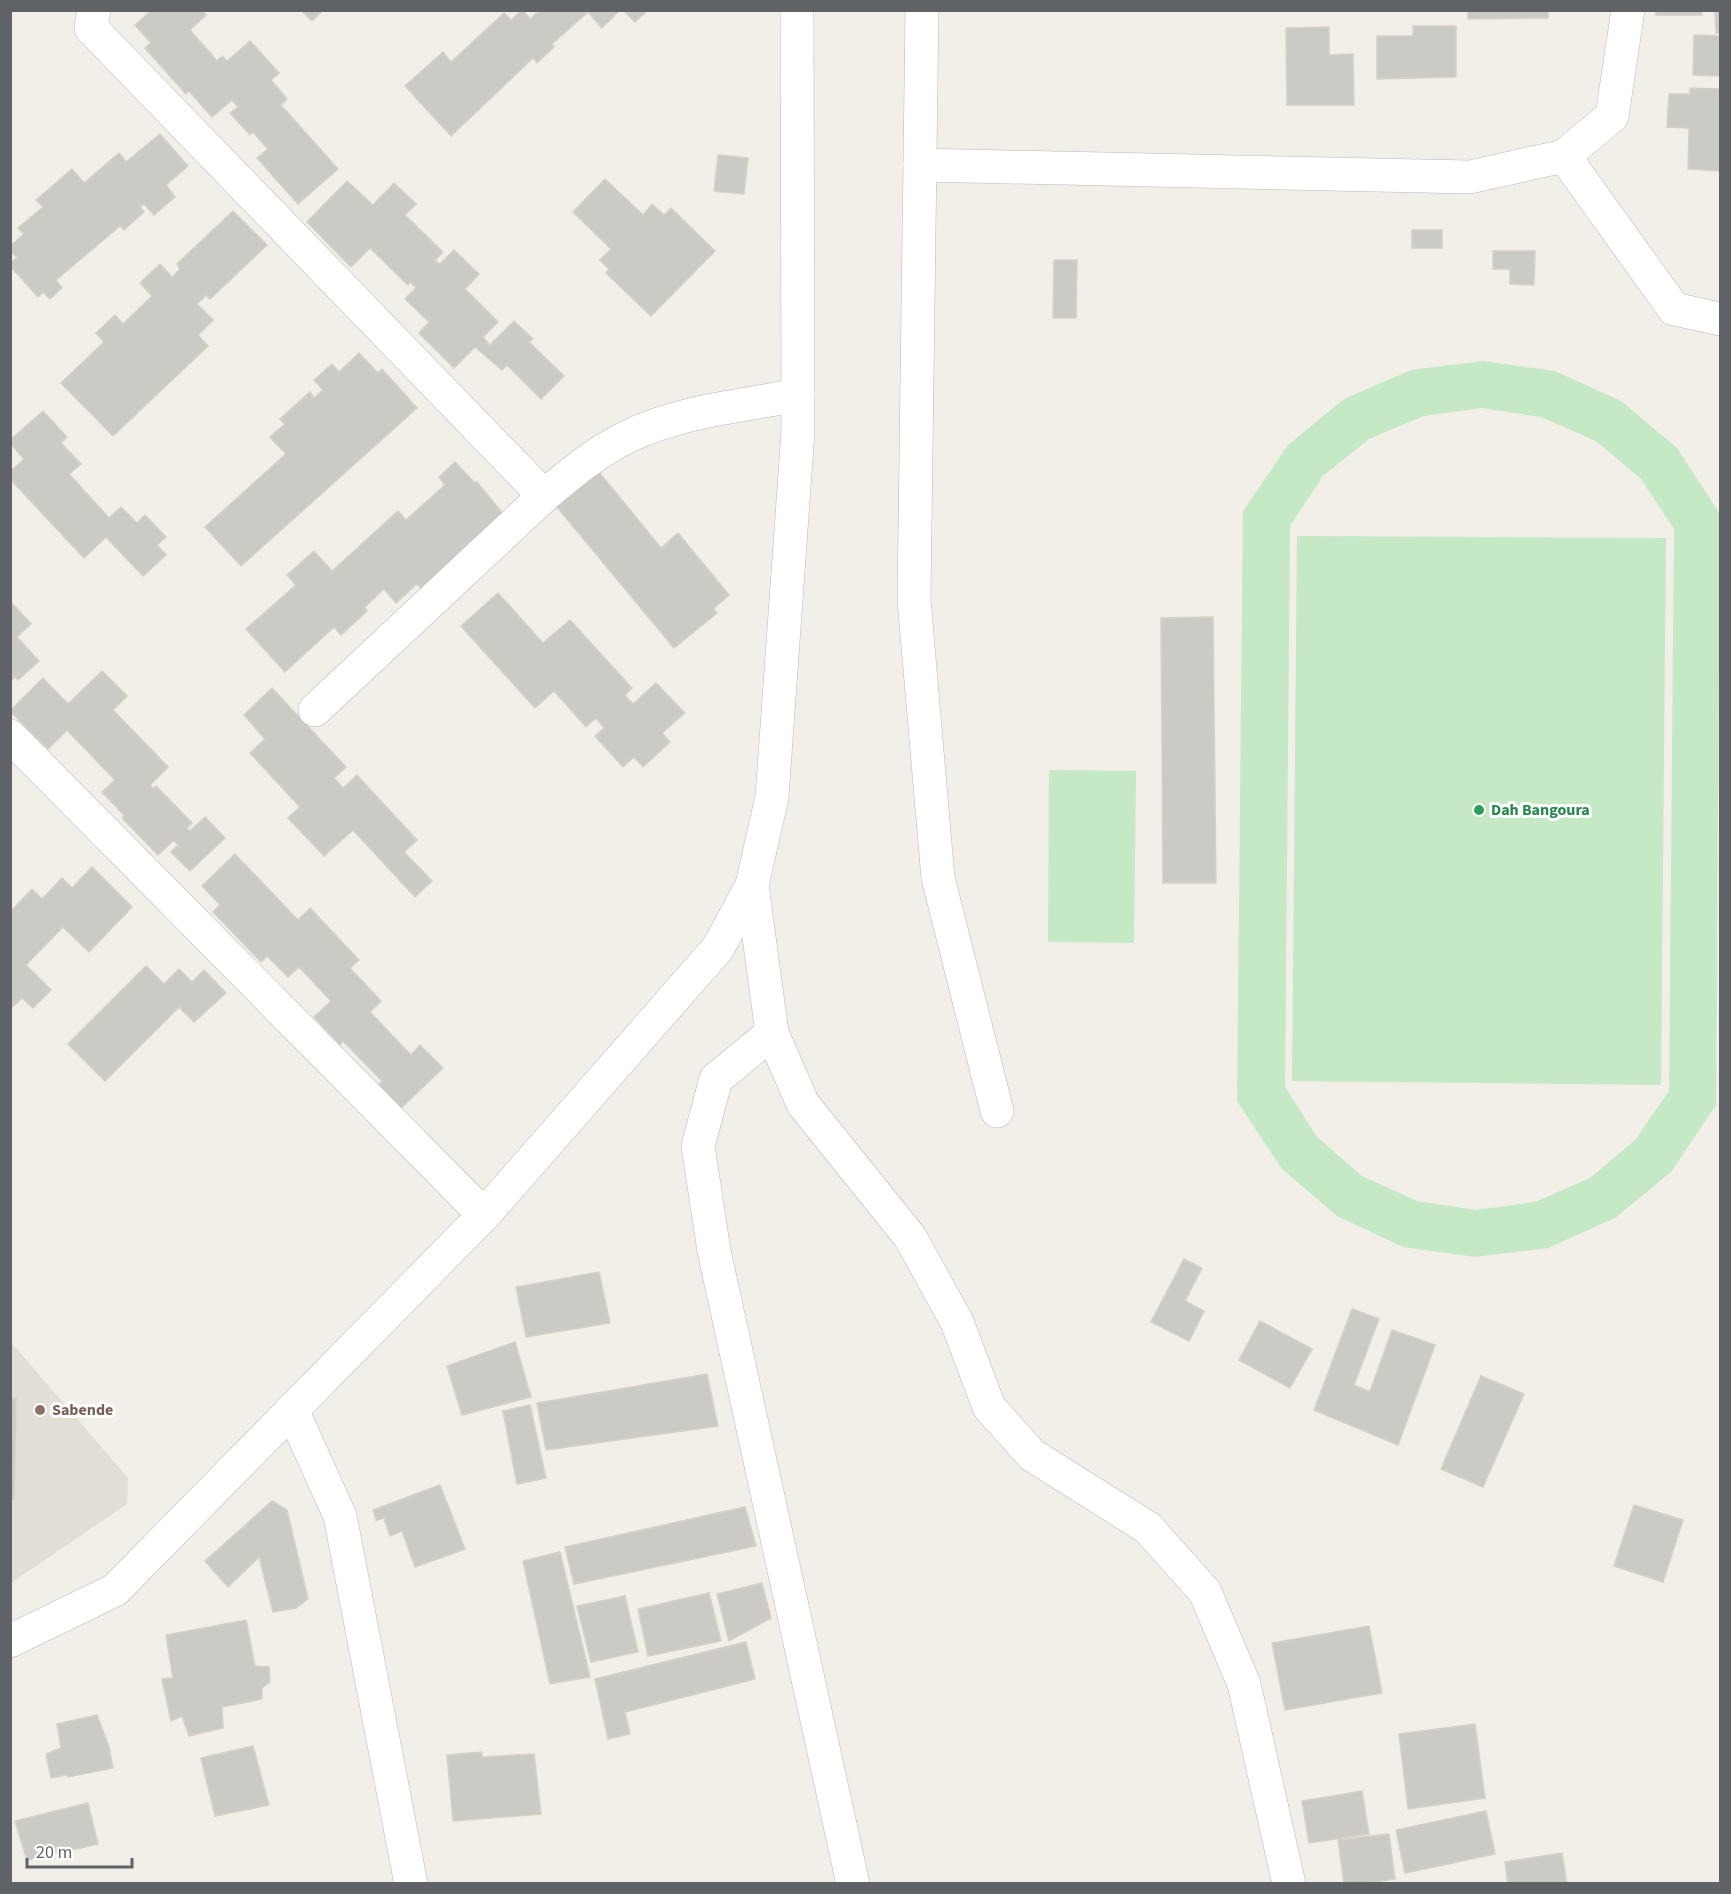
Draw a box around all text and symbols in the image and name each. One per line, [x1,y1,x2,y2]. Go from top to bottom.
place label: Dah Bangoura [1491,799,1590,821]
marker: Dah Bangoura [1472,803,1486,817]
place label: Sabende [52,1399,113,1421]
marker: Sabende [33,1403,47,1417]
scale bar [27,1831,132,1869]
text: 20 m [36,1840,72,1865]

